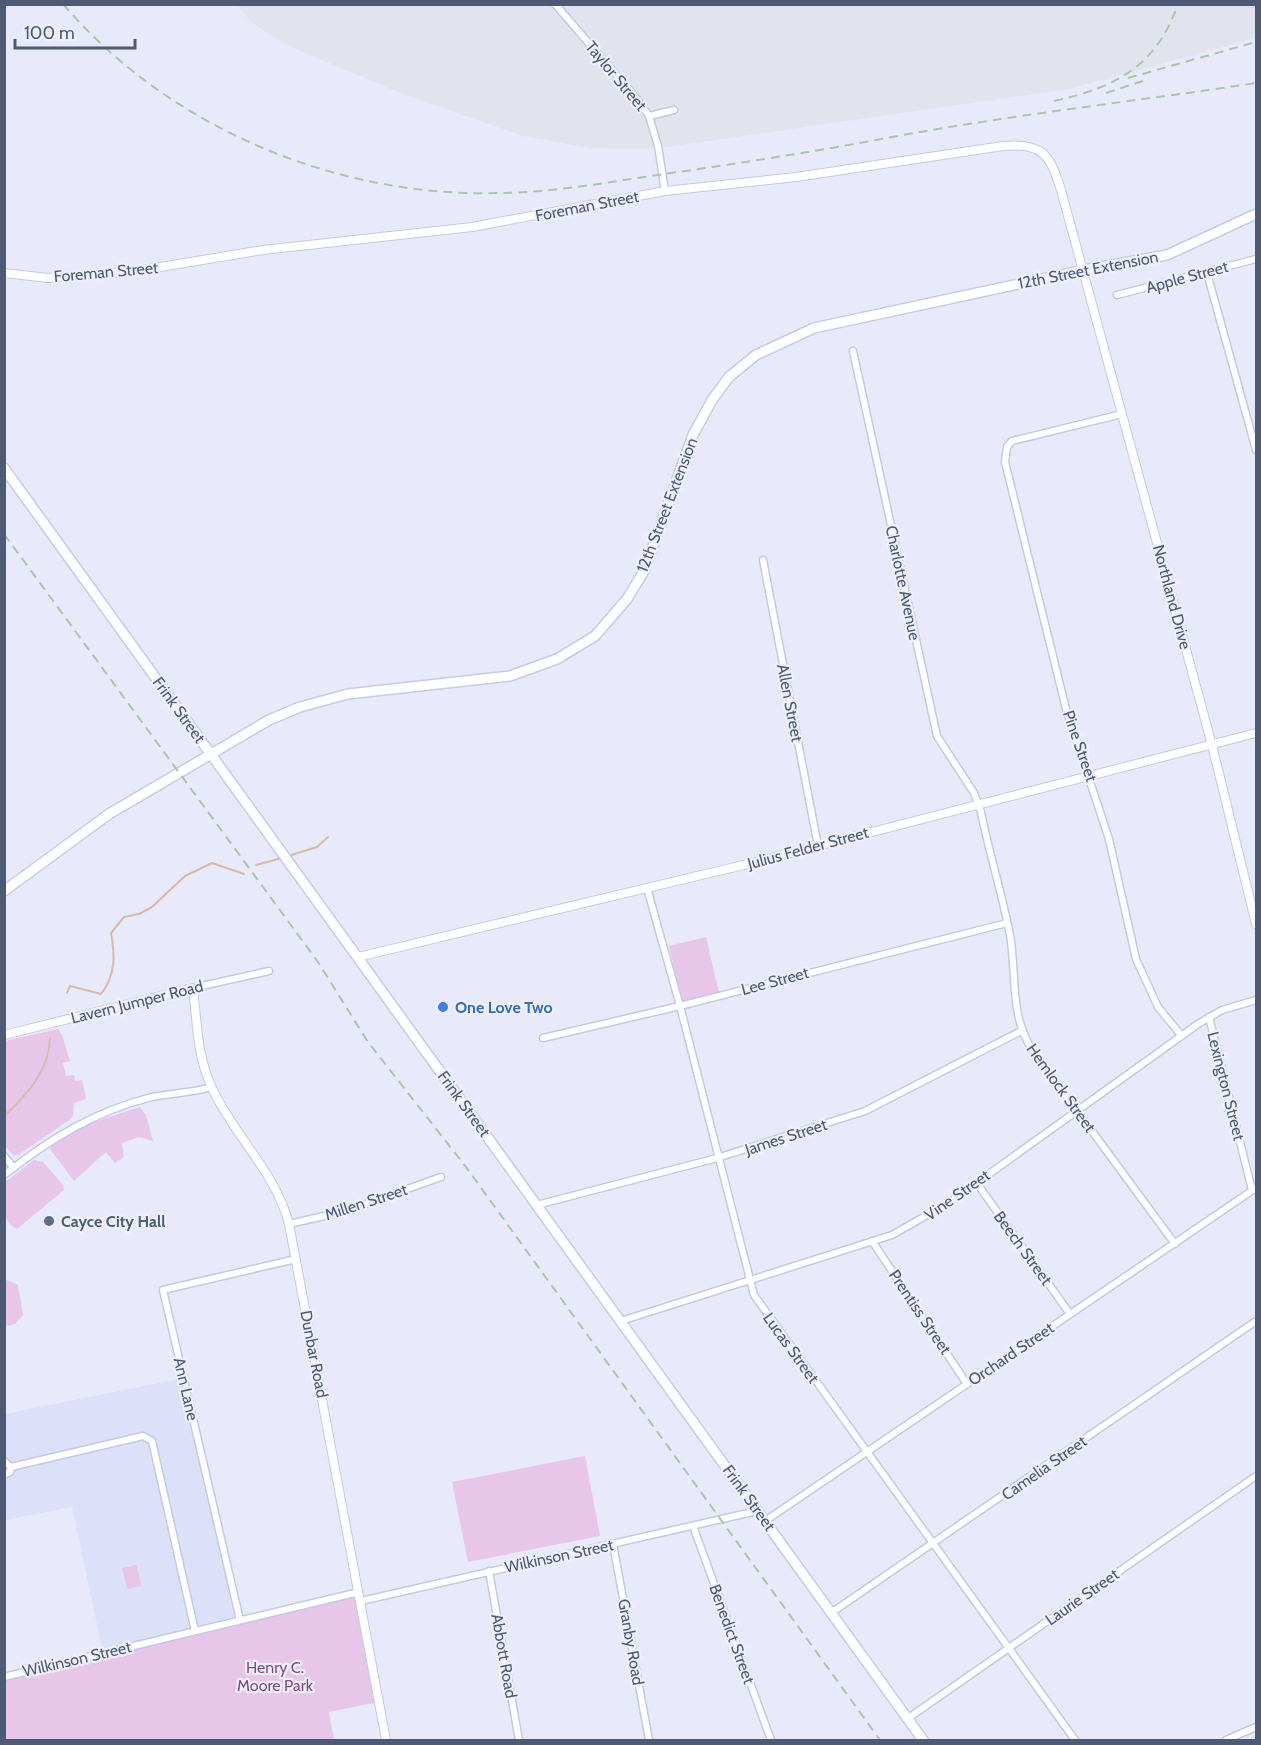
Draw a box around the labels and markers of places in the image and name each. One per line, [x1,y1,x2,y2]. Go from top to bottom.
place label: One Love Two [455,998,553,1017]
marker: One Love Two [436,1000,450,1014]
place label: Cayce City Hall [61,1212,165,1231]
marker: Cayce City Hall [42,1214,56,1228]

